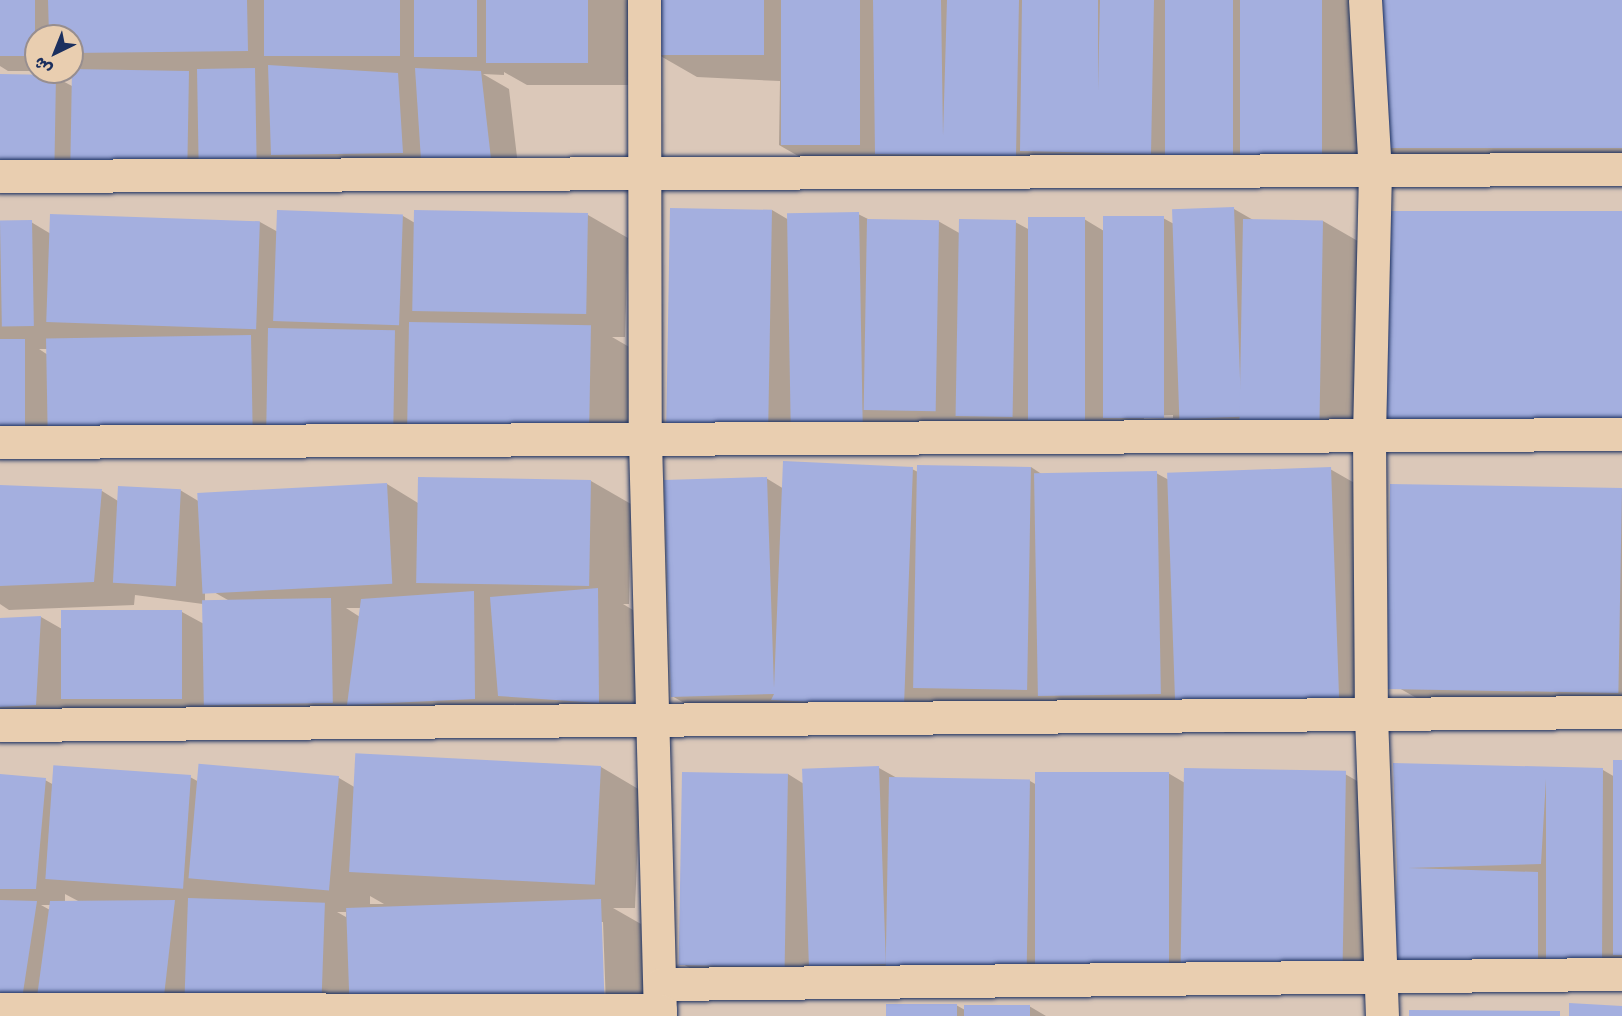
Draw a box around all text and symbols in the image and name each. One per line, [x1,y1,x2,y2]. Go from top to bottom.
north arrow [24,24,84,84]
text: ش [30,53,56,79]

